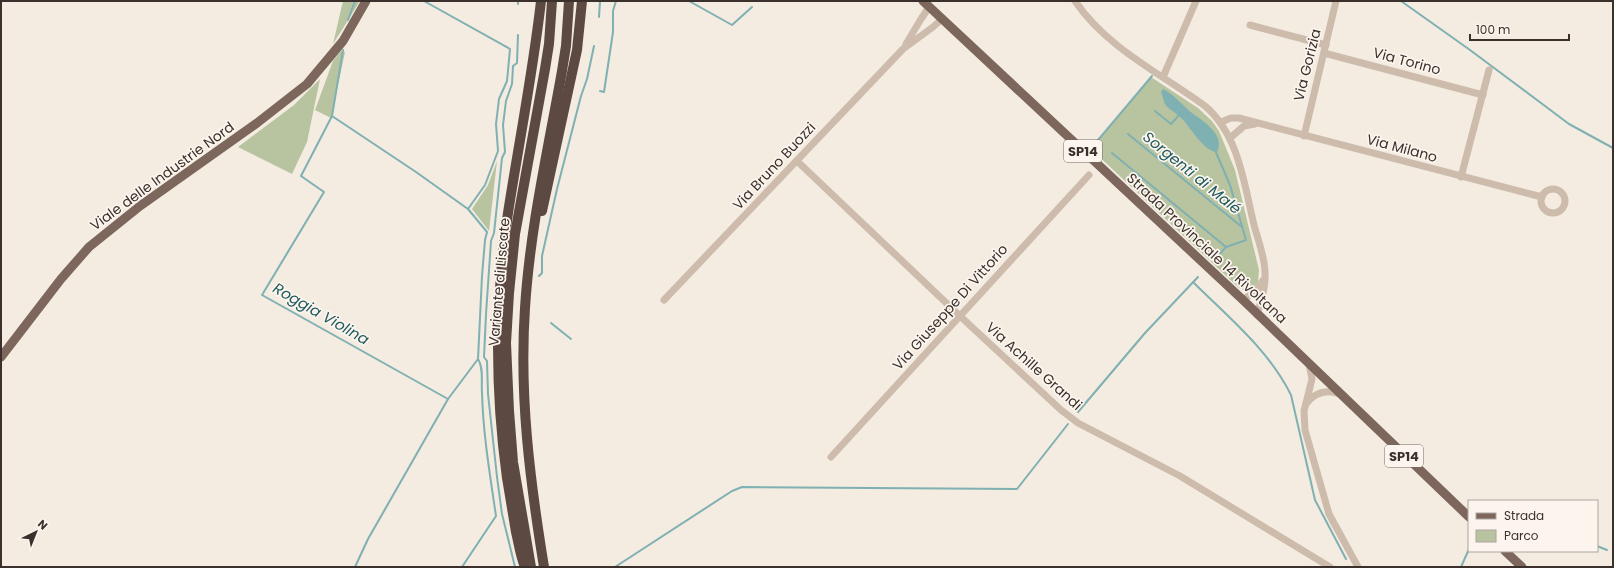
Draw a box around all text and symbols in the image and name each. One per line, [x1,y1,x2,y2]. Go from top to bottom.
scale bar [1470,16,1569,42]
text: 100 m [1476,21,1510,38]
street label: Via Gorizia [1288,27,1326,103]
street label: Via Torino [1371,42,1443,80]
street label: Viale delle Industrie Nord [86,117,238,235]
street label: Via Bruno Buozzi [728,118,820,214]
water label: Sorgenti di Malé [1139,126,1246,219]
street label: Via Milano [1364,129,1440,167]
road number: SP14 [1064,140,1102,162]
street label: Strada Provinciale 14 Rivoltana [1122,168,1292,328]
street label: Variante di Liscate [483,217,515,347]
street label: Via Giuseppe Di Vittorio [888,240,1012,374]
water label: Roggia Violina [269,278,373,350]
street label: Via Achille Grandi [982,317,1086,415]
road number: SP14 [1385,445,1423,467]
legend [1468,500,1598,552]
text: Strada [1504,507,1544,524]
north arrow [16,512,56,552]
text: N [34,516,51,533]
text: Parco [1504,527,1539,544]

